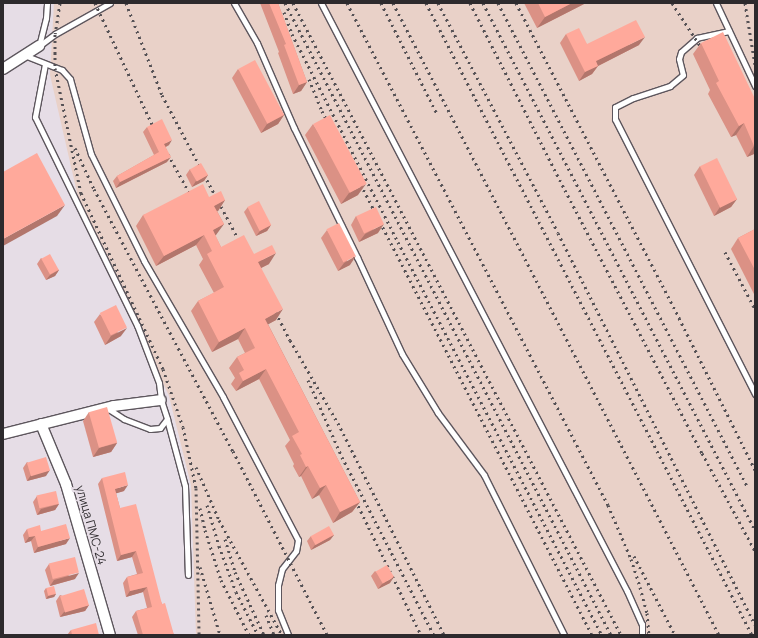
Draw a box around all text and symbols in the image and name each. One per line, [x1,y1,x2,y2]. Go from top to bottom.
street label: улица ПМС-24 [73,484,109,566]

